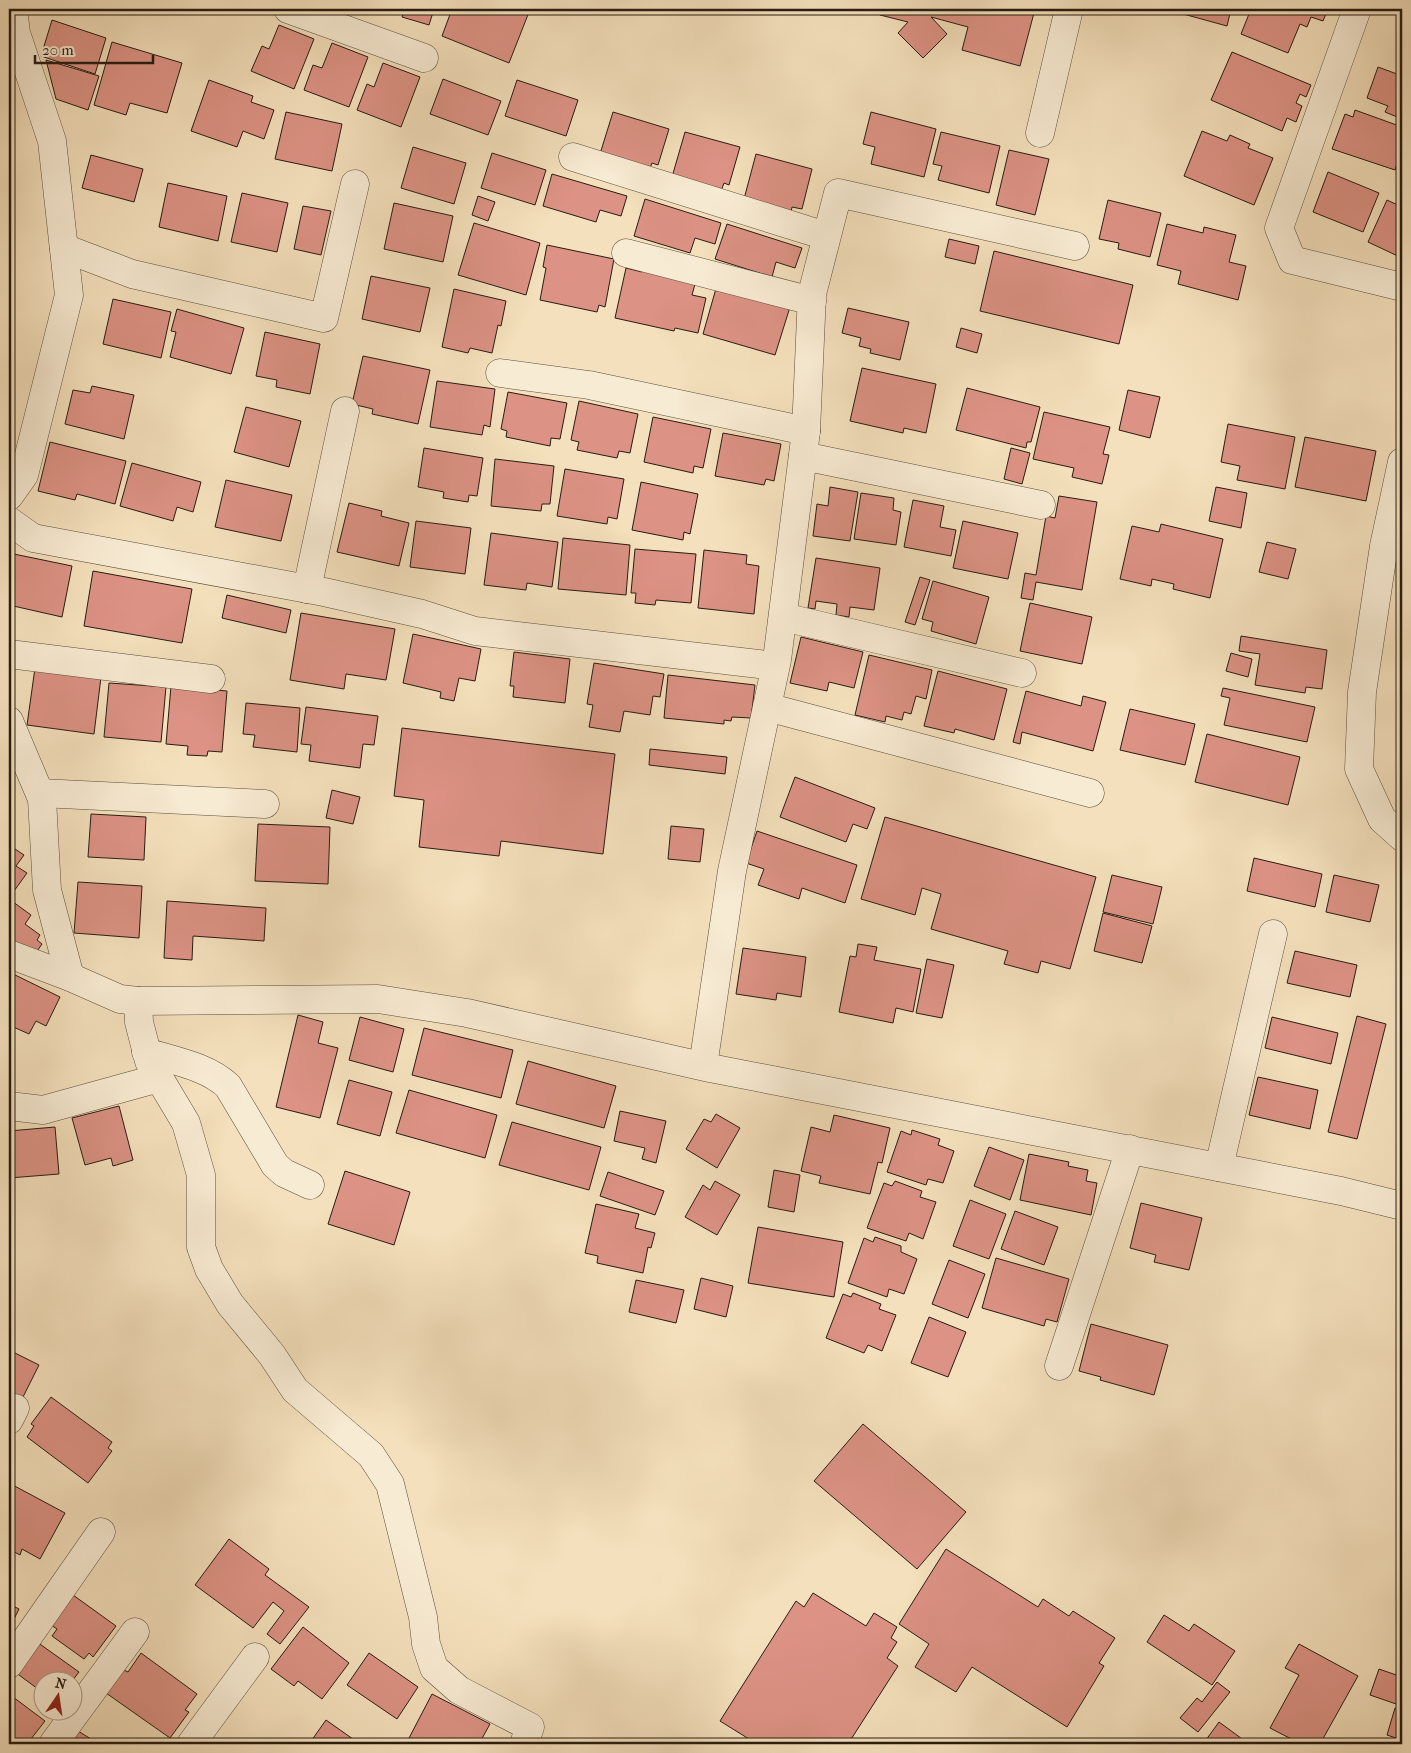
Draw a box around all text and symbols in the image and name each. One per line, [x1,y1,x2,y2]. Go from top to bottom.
scale bar [35,32,152,64]
text: 20 m [42,41,74,59]
north arrow [32,1670,82,1720]
text: N [54,1674,68,1693]

